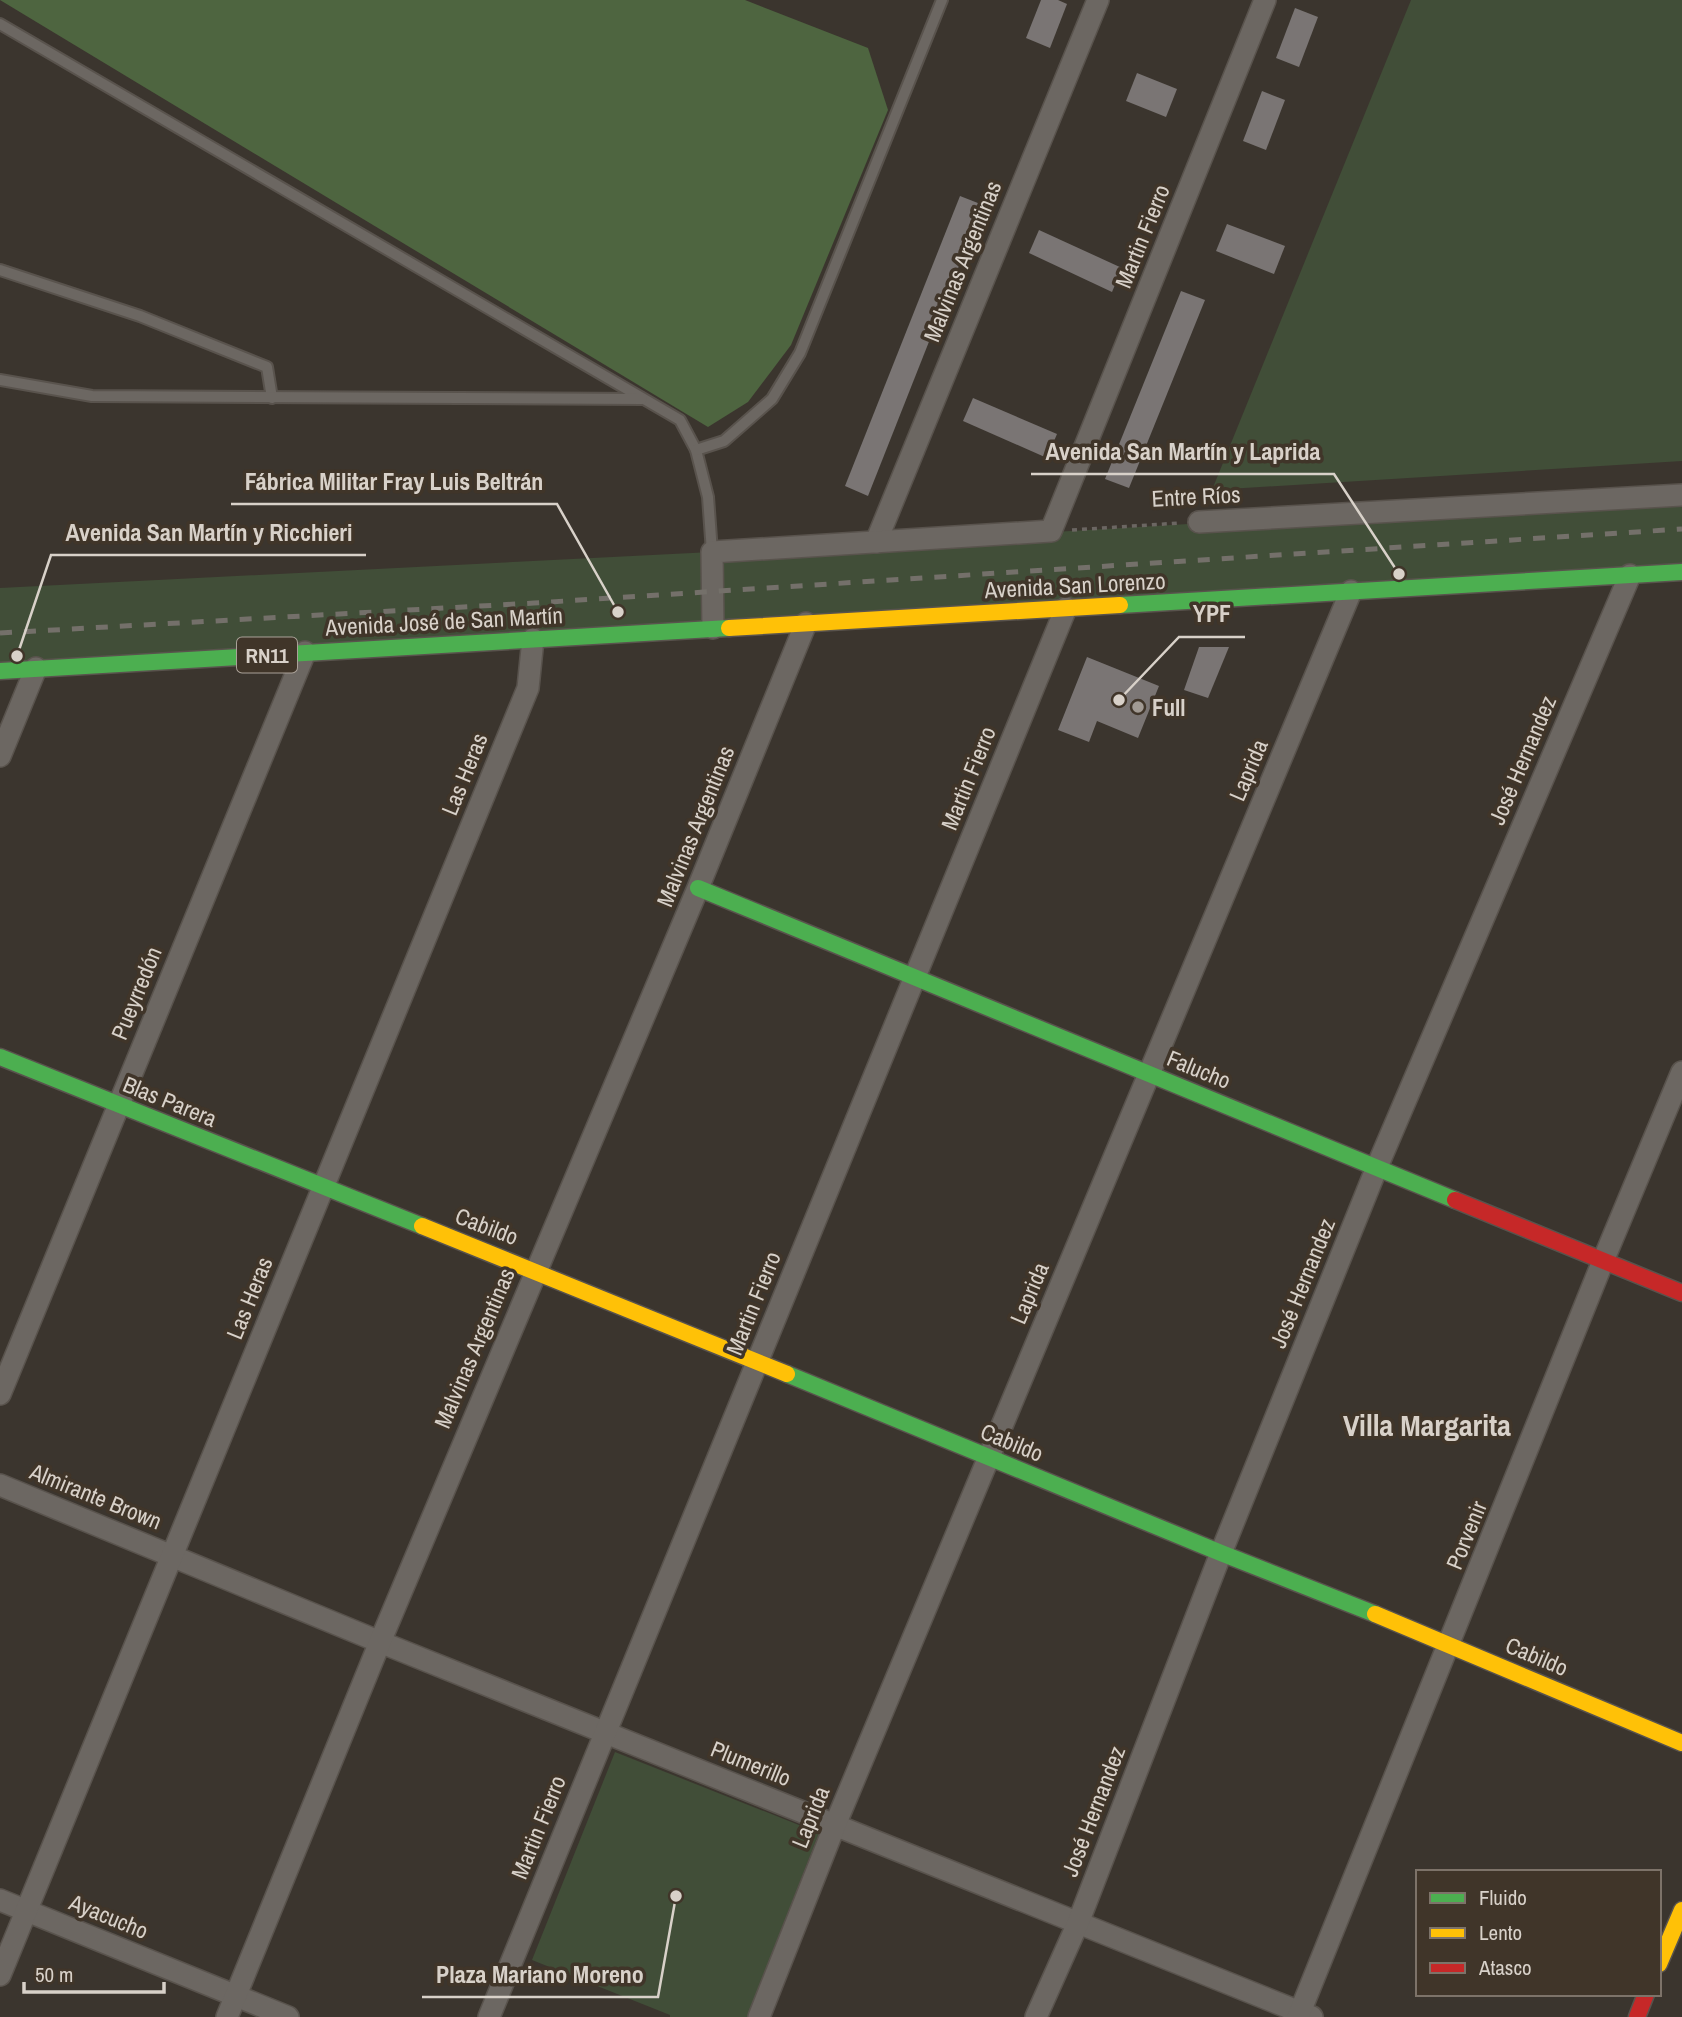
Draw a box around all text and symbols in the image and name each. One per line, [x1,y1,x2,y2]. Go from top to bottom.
street label: Malvinas Argentinas [916,176,1008,346]
street label: Martin Fierro [1107,180,1177,292]
callout: Avenida San Martín y Laprida [1031,429,1334,474]
text: Avenida San Martín y Laprida [1046,435,1320,467]
callout: Fábrica Militar Fray Luis Beltrán [231,459,557,504]
text: Fábrica Militar Fray Luis Beltrán [245,465,543,497]
street label: Entre Ríos [1151,478,1241,514]
callout: Avenida San Martín y Ricchieri [51,510,366,555]
text: Avenida San Martín y Ricchieri [66,516,352,548]
street label: Avenida San Lorenzo [983,565,1166,605]
callout: YPF [1179,592,1245,637]
text: YPF [1193,597,1231,629]
street label: Avenida José de San Martín [324,599,563,643]
road number: RN11 [237,638,297,672]
street label: José Hernandez [1481,691,1563,829]
place label: Full [1152,692,1186,723]
marker: Full [1130,699,1146,715]
street label: Martin Fierro [933,722,1003,834]
street label: Las Heras [434,728,494,820]
street label: Laprida [1221,734,1275,805]
street label: Malvinas Argentinas [649,741,741,911]
street label: Pueyrredón [103,942,169,1044]
street label: Falucho [1163,1042,1235,1096]
street label: Blas Parera [119,1068,222,1134]
street label: Cabildo [451,1200,523,1252]
street label: José Hernandez [1262,1214,1342,1352]
street label: Martin Fierro [718,1247,788,1359]
street label: Las Heras [219,1252,279,1344]
street label: Laprida [1002,1257,1056,1328]
street label: Malvinas Argentinas [426,1263,522,1433]
district label: Villa Margarita [1343,1405,1511,1445]
street label: Cabildo [976,1415,1048,1469]
street label: Almirante Brown [25,1455,166,1536]
street label: Porvenir [1438,1495,1494,1574]
street label: Cabildo [1501,1629,1573,1683]
street label: Plumerillo [706,1733,796,1793]
street label: José Hernandez [1054,1741,1132,1881]
street label: Martin Fierro [503,1771,573,1883]
street label: Laprida [784,1781,837,1852]
legend [1416,1870,1661,1996]
text: Fluido [1479,1883,1527,1912]
street label: Ayacucho [64,1886,153,1946]
text: Lento [1479,1918,1522,1947]
scale bar [24,1951,164,1995]
callout: Plaza Mariano Moreno [422,1952,658,1997]
text: Atasco [1478,1953,1532,1982]
text: Plaza Mariano Moreno [436,1958,644,1990]
text: 50 m [35,1960,73,1989]

